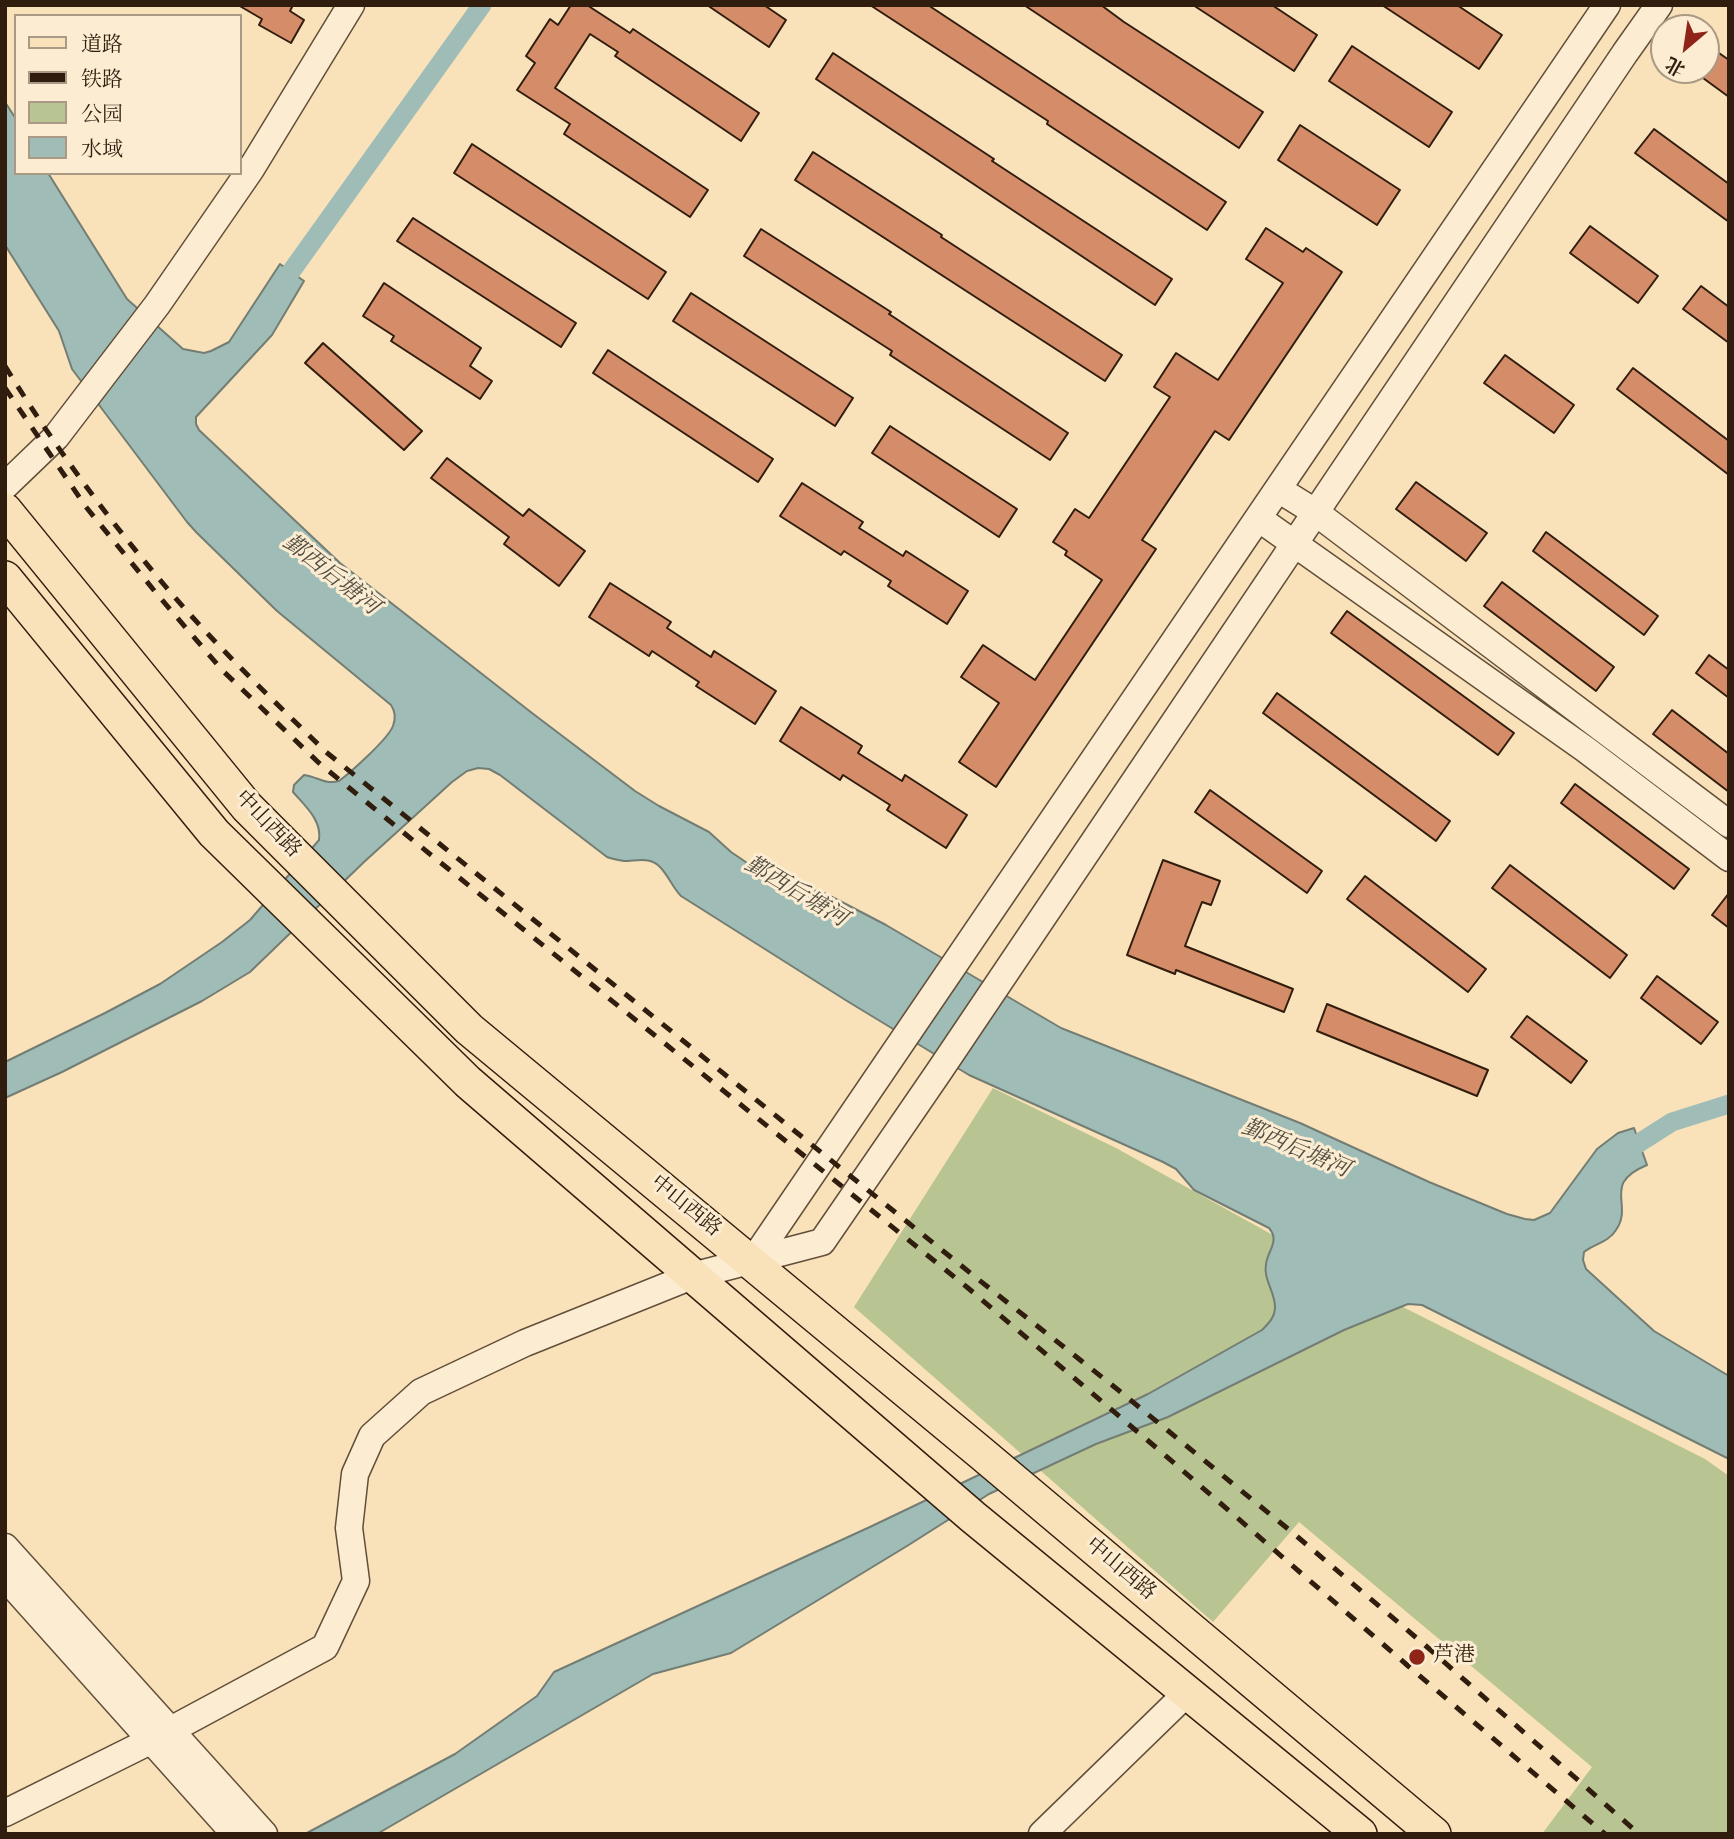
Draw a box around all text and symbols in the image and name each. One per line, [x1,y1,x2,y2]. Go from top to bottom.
legend [14,14,242,175]
north arrow [1650,14,1720,84]
text: 道路 [81,32,123,59]
text: 北 [1662,51,1690,81]
text: 铁路 [81,67,123,94]
text: 公园 [81,102,123,129]
text: 水域 [81,137,123,164]
water label: 鄞西后塘河 [276,530,384,622]
street label: 中山西路 [229,786,305,864]
water label: 鄞西后塘河 [739,852,851,934]
water label: 鄞西后塘河 [1237,1115,1353,1185]
street label: 中山西路 [644,1171,726,1243]
street label: 中山西路 [1080,1533,1160,1607]
place label: 芦港 [1433,1644,1475,1670]
marker: 芦港 [1407,1647,1427,1667]

